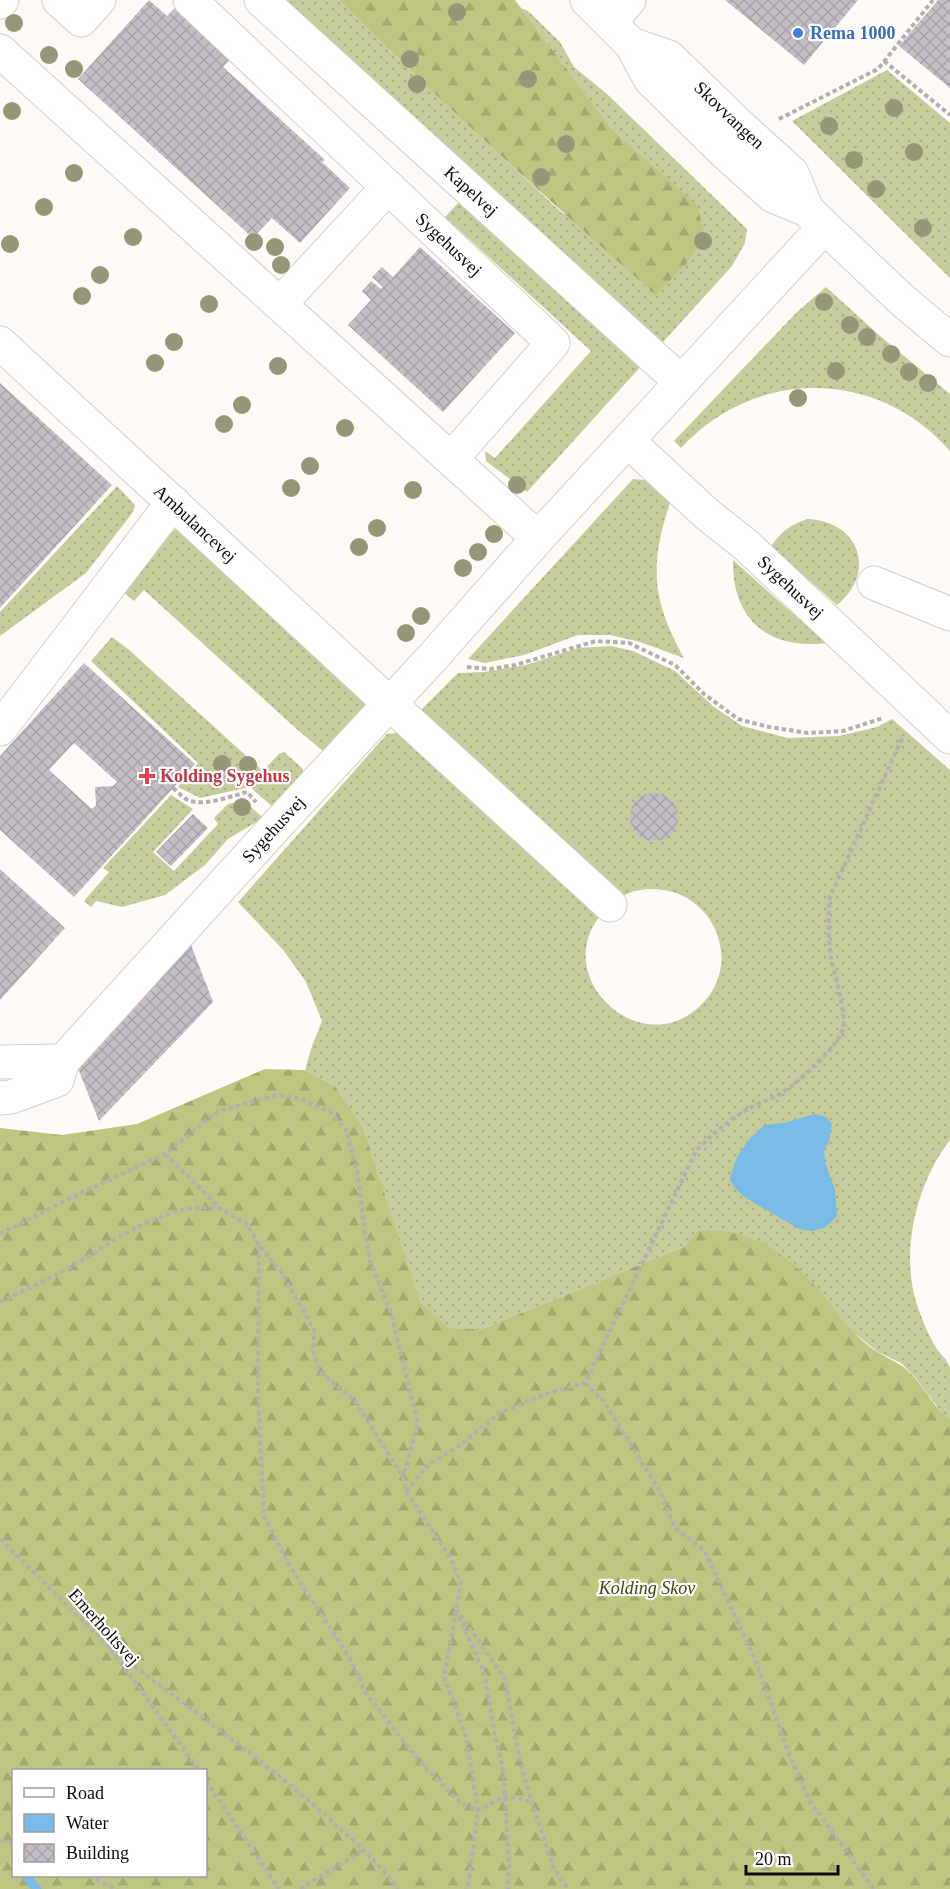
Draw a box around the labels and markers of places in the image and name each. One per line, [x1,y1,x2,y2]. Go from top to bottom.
place label: Rema 1000 [810,23,895,43]
marker: Rema 1000 [791,26,805,40]
place label: Kolding Sygehus [160,766,290,786]
marker: Kolding Sygehus [138,767,156,785]

